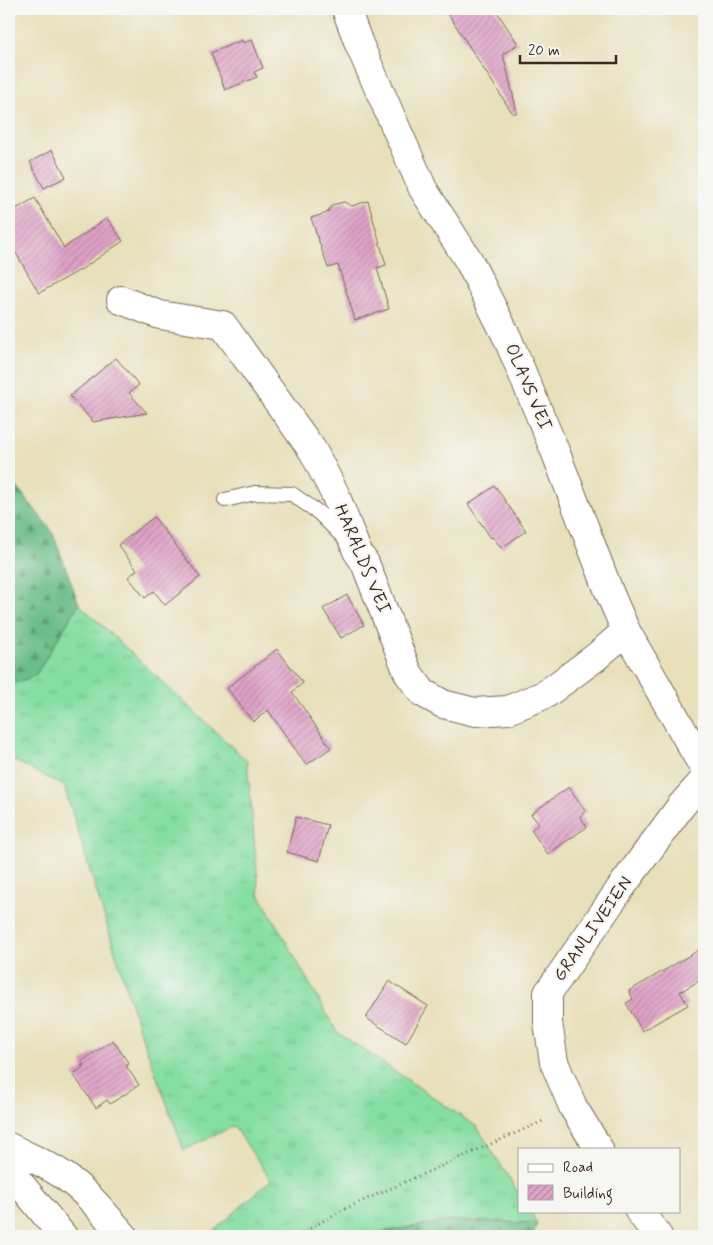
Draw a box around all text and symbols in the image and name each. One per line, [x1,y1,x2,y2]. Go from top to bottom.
scale bar [520,32,617,64]
text: 20 m [528,41,560,61]
street label: OLAVS VEI [499,340,557,434]
street label: HARALDS VEI [328,501,396,617]
street label: GRANLIVEIEN [548,872,638,986]
legend [518,1148,680,1212]
text: Road [563,1158,593,1178]
text: Building [563,1184,613,1205]

